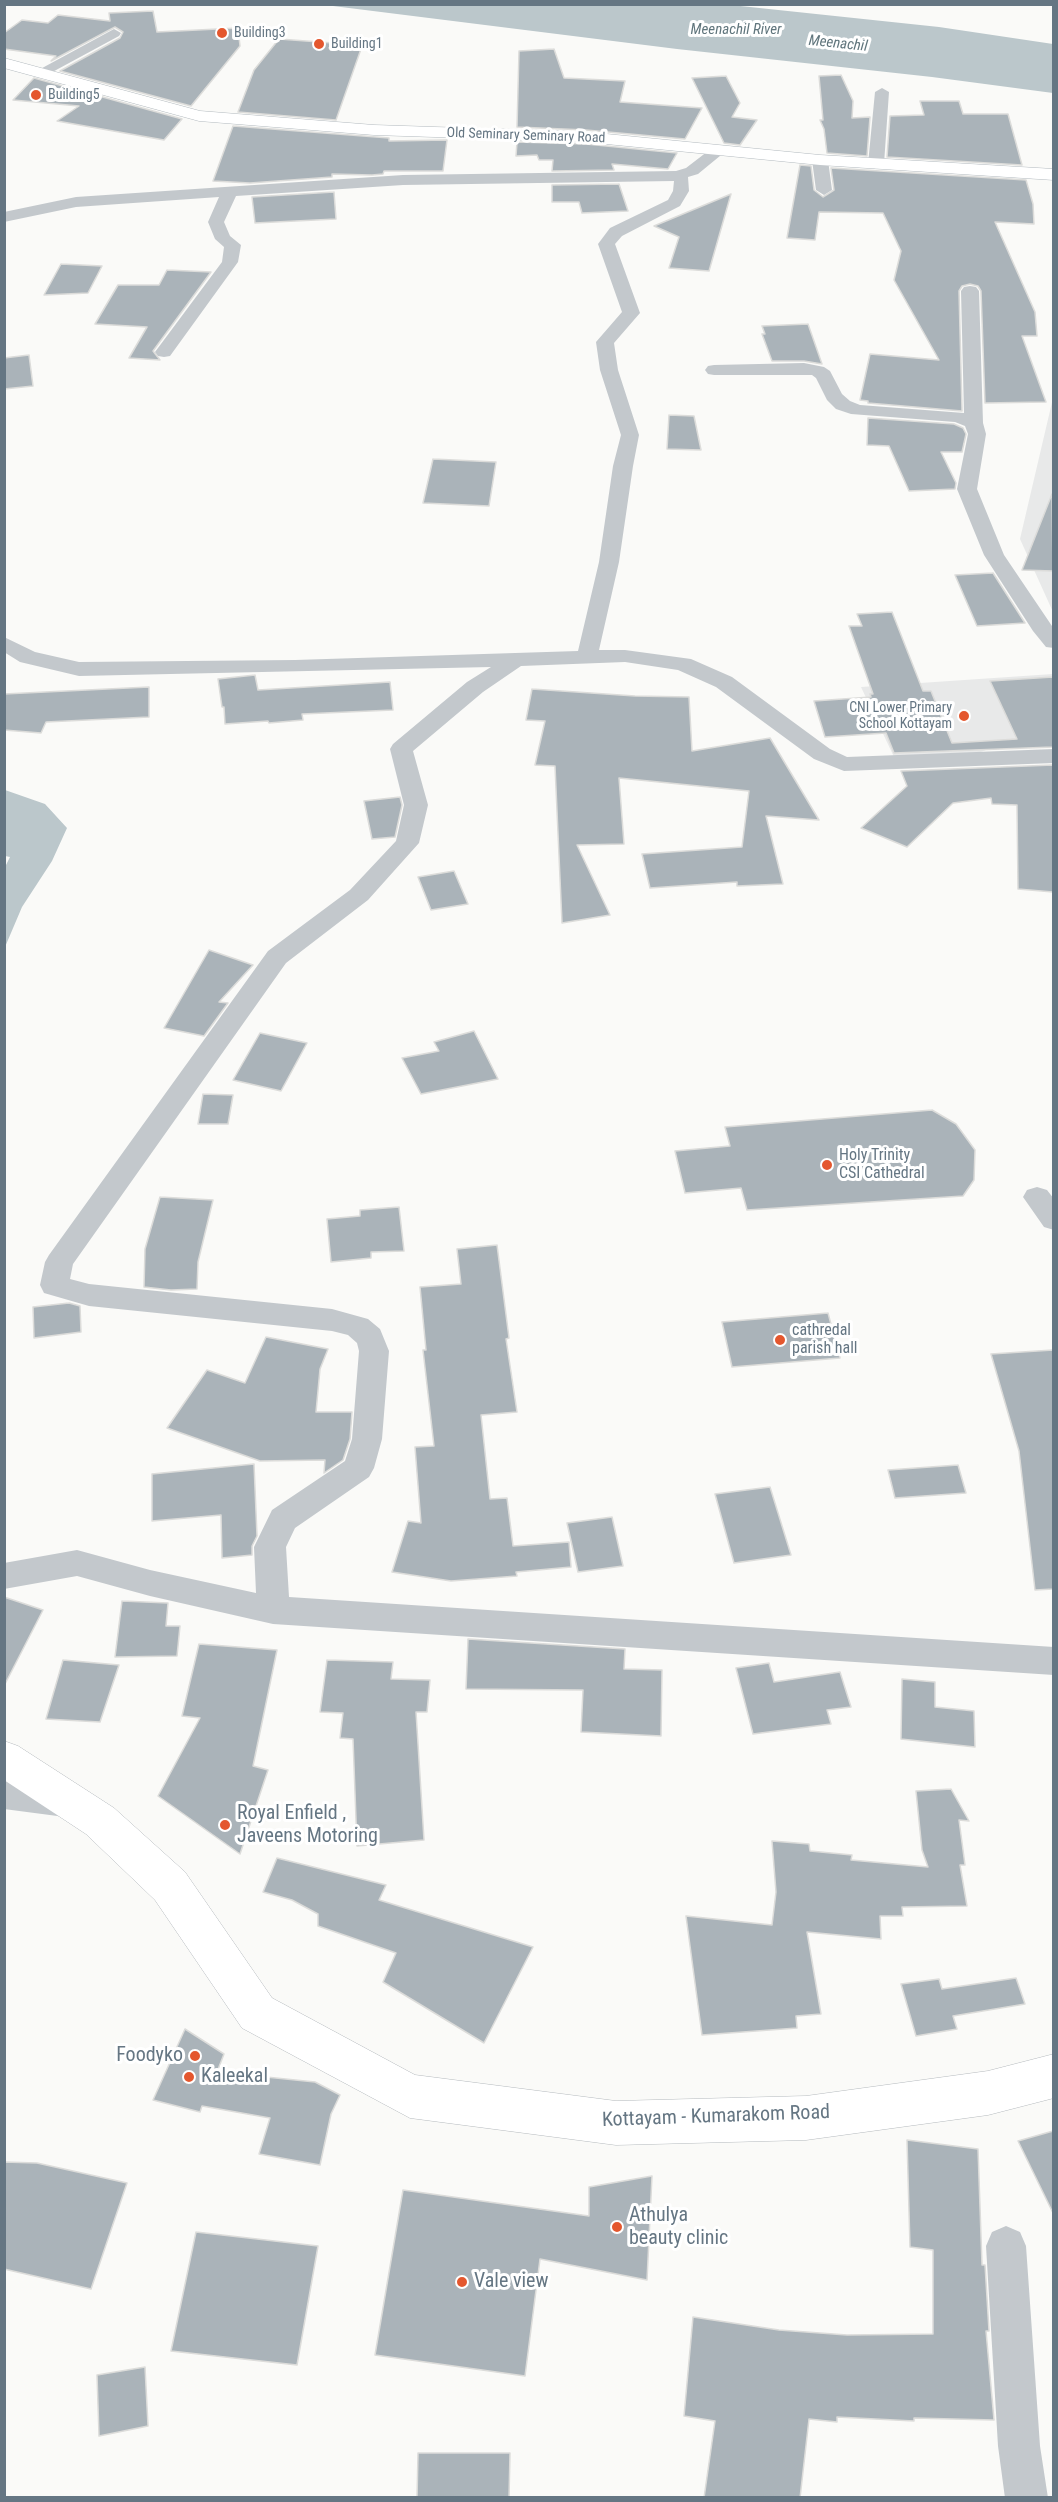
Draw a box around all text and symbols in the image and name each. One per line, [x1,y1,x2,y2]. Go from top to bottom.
water label: Meenachil River [691,21,781,39]
place label: Building3 [234,25,286,41]
marker: Building3 [215,26,229,40]
water label: Meenachil [808,32,868,56]
place label: Building1 [331,36,383,52]
marker: Building1 [312,37,326,51]
place label: Building5 [48,87,100,103]
marker: Building5 [29,88,43,102]
street label: Old Seminary Seminary Road [446,125,606,147]
place label: CNI Lower Primary School Kottayam [849,700,952,732]
marker: CNI Lower Primary School Kottayam [957,709,971,723]
place label: Holy Trinity CSI Cathedral [839,1146,925,1184]
marker: Holy Trinity CSI Cathedral [820,1158,834,1172]
place label: cathredal parish hall [792,1321,858,1359]
marker: cathredal parish hall [773,1333,787,1347]
place label: Royal Enfield , Javeens Motoring [237,1802,378,1849]
marker: Royal Enfield , Javeens Motoring [218,1818,232,1832]
place label: Foodyko [116,2044,183,2068]
marker: Foodyko [188,2049,202,2063]
place label: Kaleekal [201,2065,268,2089]
marker: Kaleekal [182,2070,196,2084]
street label: Kottayam - Kumarakom Road [602,2101,830,2133]
place label: Athulya beauty clinic [629,2204,728,2251]
marker: Athulya beauty clinic [610,2220,624,2234]
place label: Vale view [474,2270,548,2294]
marker: Vale view [455,2275,469,2289]

